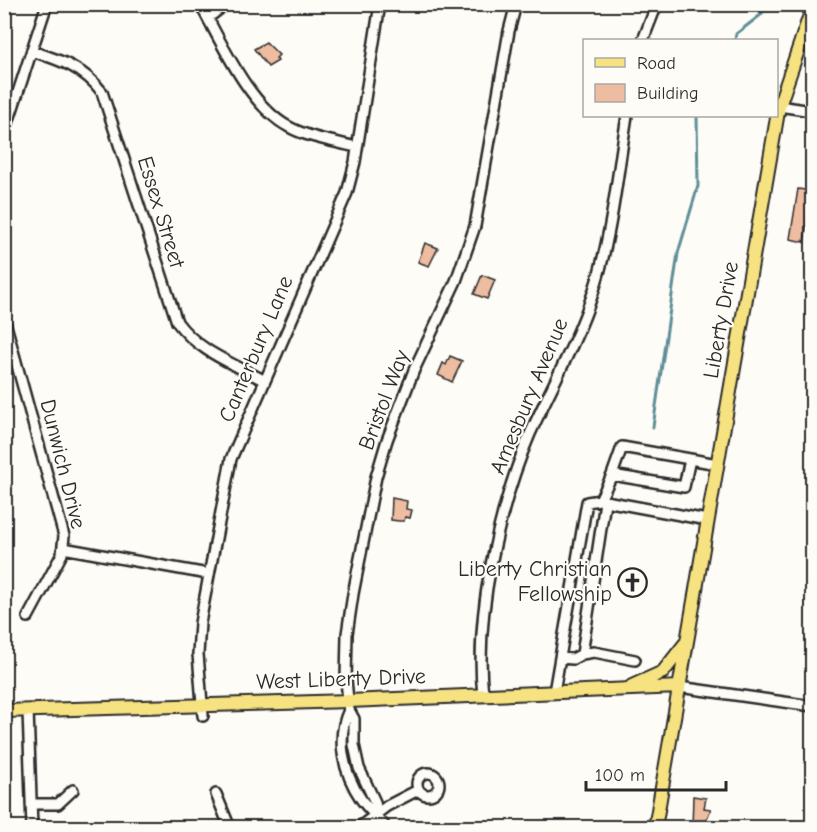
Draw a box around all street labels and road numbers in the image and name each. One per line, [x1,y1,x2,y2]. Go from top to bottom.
street label: Essex Street [132,153,191,272]
street label: Liberty Drive [698,259,744,381]
street label: Canterbury Lane [213,272,299,426]
street label: Amesbury Avenue [484,314,574,478]
street label: Bristol Way [353,346,415,454]
street label: Dunwich Drive [34,397,92,531]
street label: West Liberty Drive [256,663,426,695]

